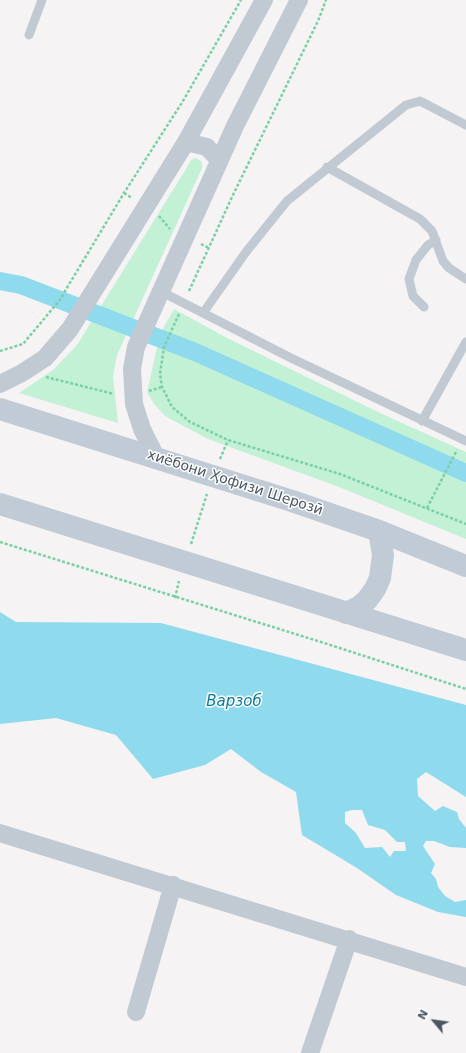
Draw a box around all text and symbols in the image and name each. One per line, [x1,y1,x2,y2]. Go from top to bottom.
street label: хиёбони Ҳофизи Шерозӣ [145,447,325,519]
water label: Варзоб [206,693,262,711]
north arrow [414,1001,454,1041]
text: N [415,1008,431,1022]

